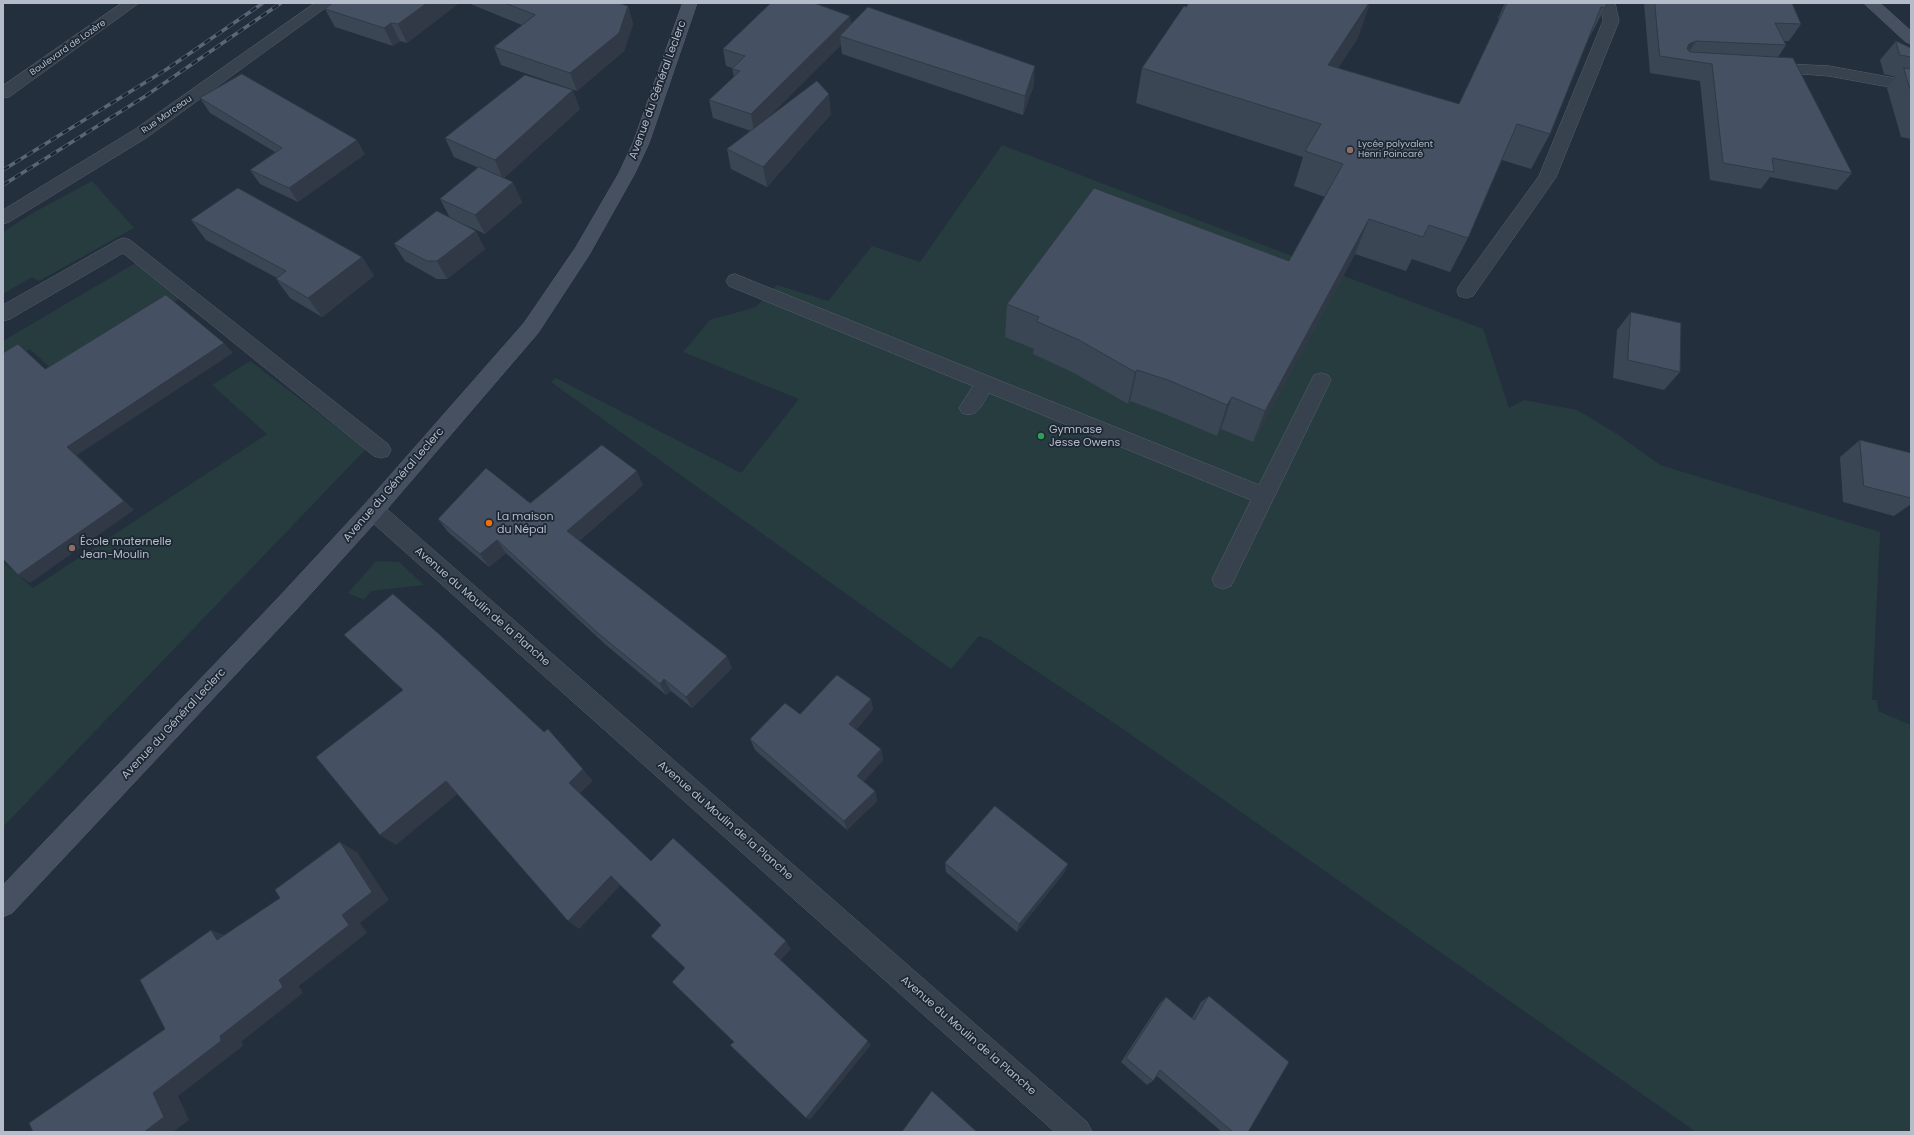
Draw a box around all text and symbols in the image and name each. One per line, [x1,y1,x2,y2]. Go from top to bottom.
street label: Boulevard de Lozère [28,18,108,78]
street label: Avenue du Général Leclerc [627,19,689,161]
street label: Rue Marceau [140,94,194,136]
place label: Lycée polyvalent Henri Poincaré [1358,140,1433,161]
marker: Lycée polyvalent Henri Poincaré [1345,145,1355,155]
place label: Gymnase Jesse Owens [1049,423,1120,449]
street label: Avenue du Général Leclerc [341,425,447,545]
marker: Gymnase Jesse Owens [1036,431,1046,441]
place label: La maison du Népal [497,510,553,536]
marker: La maison du Népal [484,518,494,528]
place label: École maternelle Jean-Moulin [80,535,172,561]
marker: École maternelle Jean-Moulin [67,543,77,553]
street label: Avenue du Moulin de la Planche [412,545,552,669]
street label: Avenue du Général Leclerc [119,666,229,782]
street label: Avenue du Moulin de la Planche [655,759,795,883]
street label: Avenue du Moulin de la Planche [898,974,1038,1098]

